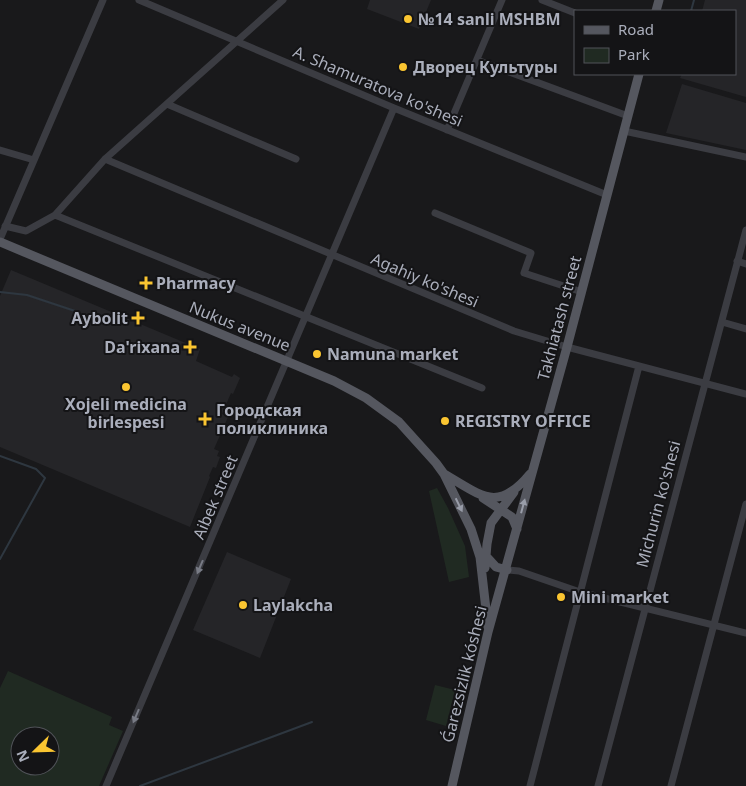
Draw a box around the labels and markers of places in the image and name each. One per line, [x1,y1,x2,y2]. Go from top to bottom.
place label: №14 sanli MSHBM [418,8,561,30]
marker: №14 sanli MSHBM [402,13,414,25]
place label: Дворец Культуры [413,56,558,78]
marker: Дворец Культуры [397,61,409,73]
place label: Pharmacy [156,272,237,294]
marker: Pharmacy [140,277,152,289]
place label: Aybolit [71,307,128,329]
marker: Aybolit [132,312,144,324]
place label: Da'rixana [104,336,180,358]
marker: Da'rixana [184,341,196,353]
place label: Namuna market [327,343,459,365]
marker: Namuna market [311,348,323,360]
marker: Xojeli medicina birlespesi [120,381,132,393]
place label: Xojeli medicina birlespesi [65,393,187,433]
place label: Городская поликлиника [216,399,328,439]
place label: REGISTRY OFFICE [455,410,591,432]
marker: Городская поликлиника [198,412,212,426]
marker: REGISTRY OFFICE [439,415,451,427]
place label: Mini market [571,586,669,608]
marker: Mini market [555,591,567,603]
place label: Laylakcha [253,594,333,616]
marker: Laylakcha [237,599,249,611]

